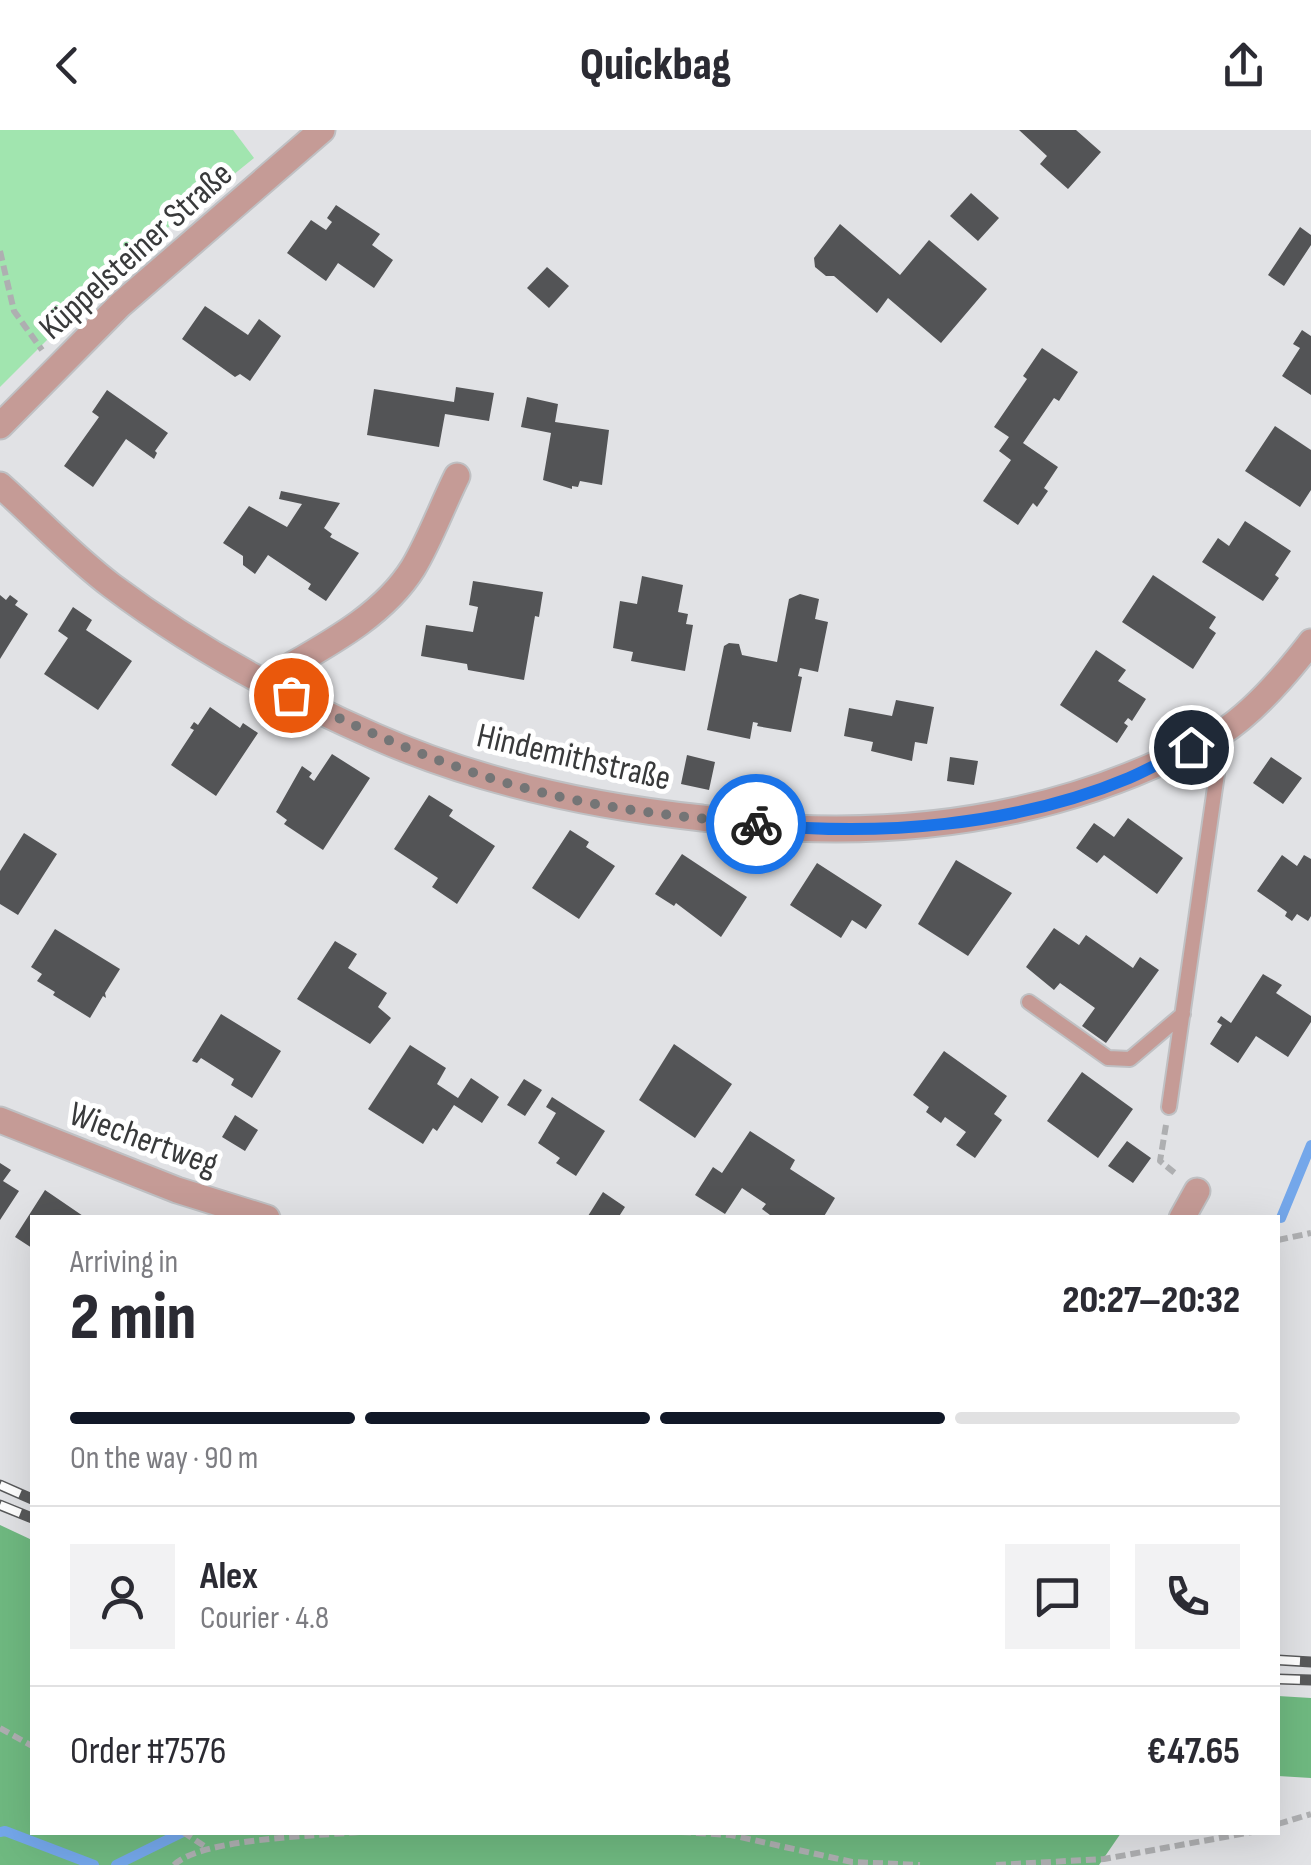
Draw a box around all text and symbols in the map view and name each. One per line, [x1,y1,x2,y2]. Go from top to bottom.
icon: back [40,38,95,93]
text: Quickbag [580,38,731,93]
icon: share [1216,38,1271,93]
street label: Küppelsteiner Straße [31,153,241,349]
pin [249,653,334,738]
icon: bag [264,668,319,723]
pin [1149,705,1234,790]
street label: Hindemithstraße [473,714,675,801]
icon: home [1164,720,1219,775]
courier [706,774,806,874]
icon: bike [729,797,784,852]
street label: Wiechertweg [63,1093,224,1186]
text: Arriving in [70,1243,178,1282]
text: 20:27–20:32 [1062,1278,1240,1323]
text: 2 min [70,1280,196,1358]
text: On the way · 90 m [70,1439,258,1478]
button: person [70,1544,175,1649]
button: chat [1005,1544,1110,1649]
button: phone [1135,1544,1240,1649]
text: Alex [200,1554,258,1599]
text: Courier · 4.8 [200,1599,329,1638]
text: Order #7576 [70,1729,227,1774]
text: €47.65 [1147,1729,1240,1774]

